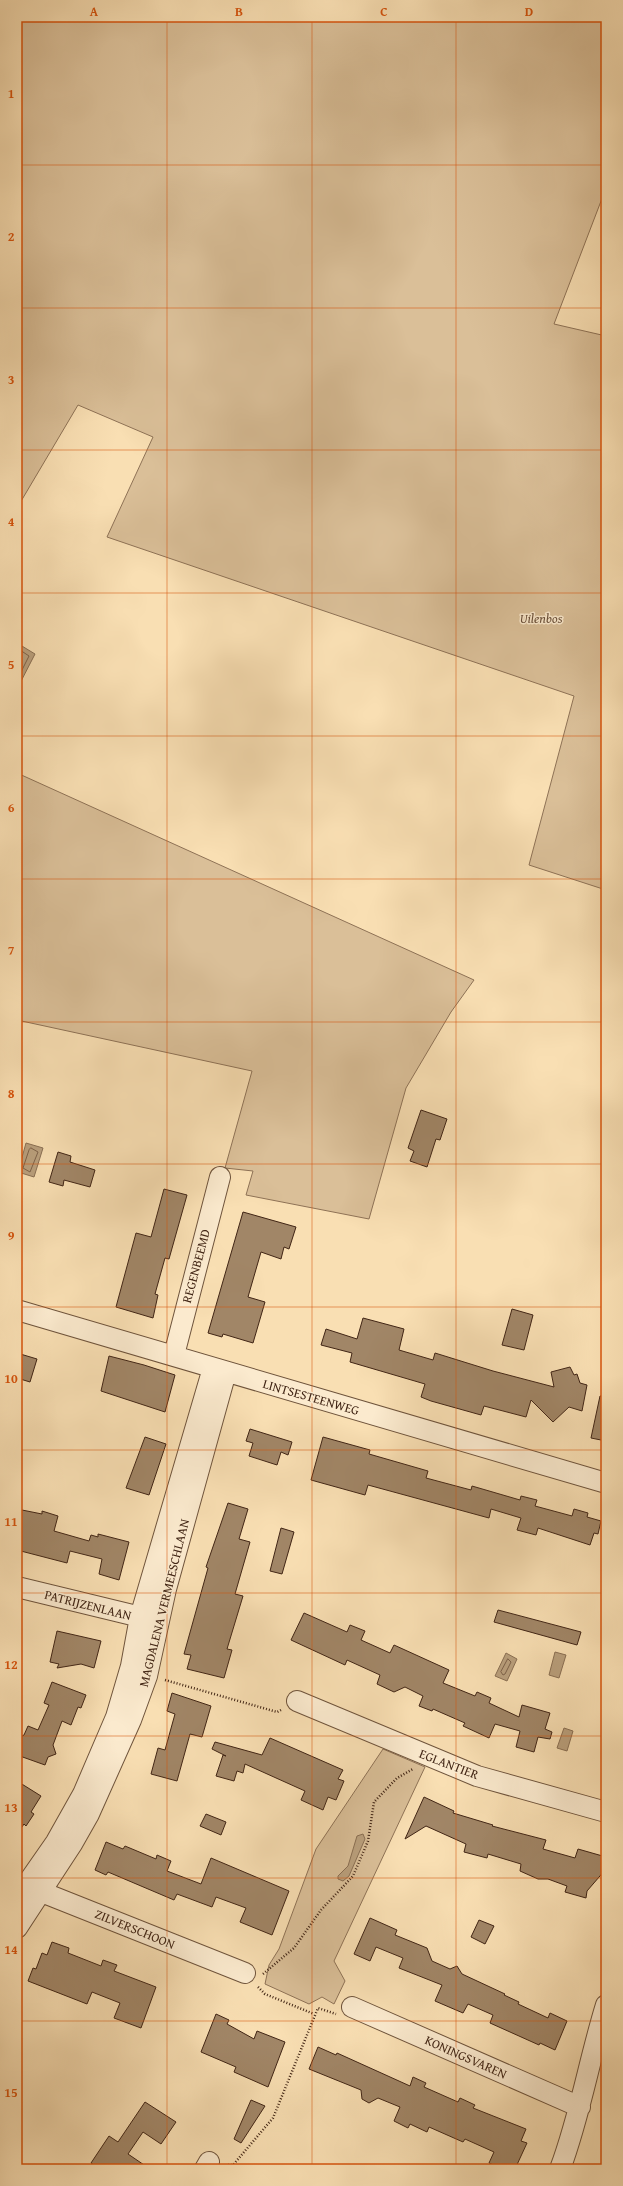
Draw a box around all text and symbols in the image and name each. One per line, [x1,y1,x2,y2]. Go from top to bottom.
text: A [90,2,99,21]
text: B [235,2,243,21]
text: C [380,2,388,21]
text: D [525,2,533,21]
text: 1 [8,84,14,103]
text: 2 [8,227,15,246]
text: 3 [8,370,14,389]
text: 4 [8,512,15,531]
park label: Uilenbos [520,609,563,628]
text: 5 [8,655,15,674]
text: 6 [8,798,15,817]
text: 7 [8,941,15,960]
text: 8 [8,1084,15,1103]
text: 9 [8,1226,15,1245]
street label: REGENBEEMD [177,1227,215,1305]
text: 10 [4,1369,18,1388]
street label: LINTSESTEENWEG [260,1374,362,1420]
text: 11 [4,1512,18,1531]
street label: MAGDALENA VERMEESCHLAAN [134,1516,194,1689]
street label: PATRIJZENLAAN [43,1585,134,1625]
text: 12 [4,1655,18,1674]
street label: EGLANTIER [417,1744,482,1784]
text: 13 [4,1798,18,1817]
street label: ZILVERSCHOON [92,1904,178,1954]
text: 14 [4,1940,18,1959]
street label: KONINGSVAREN [422,2030,510,2084]
text: 15 [4,2083,18,2102]

